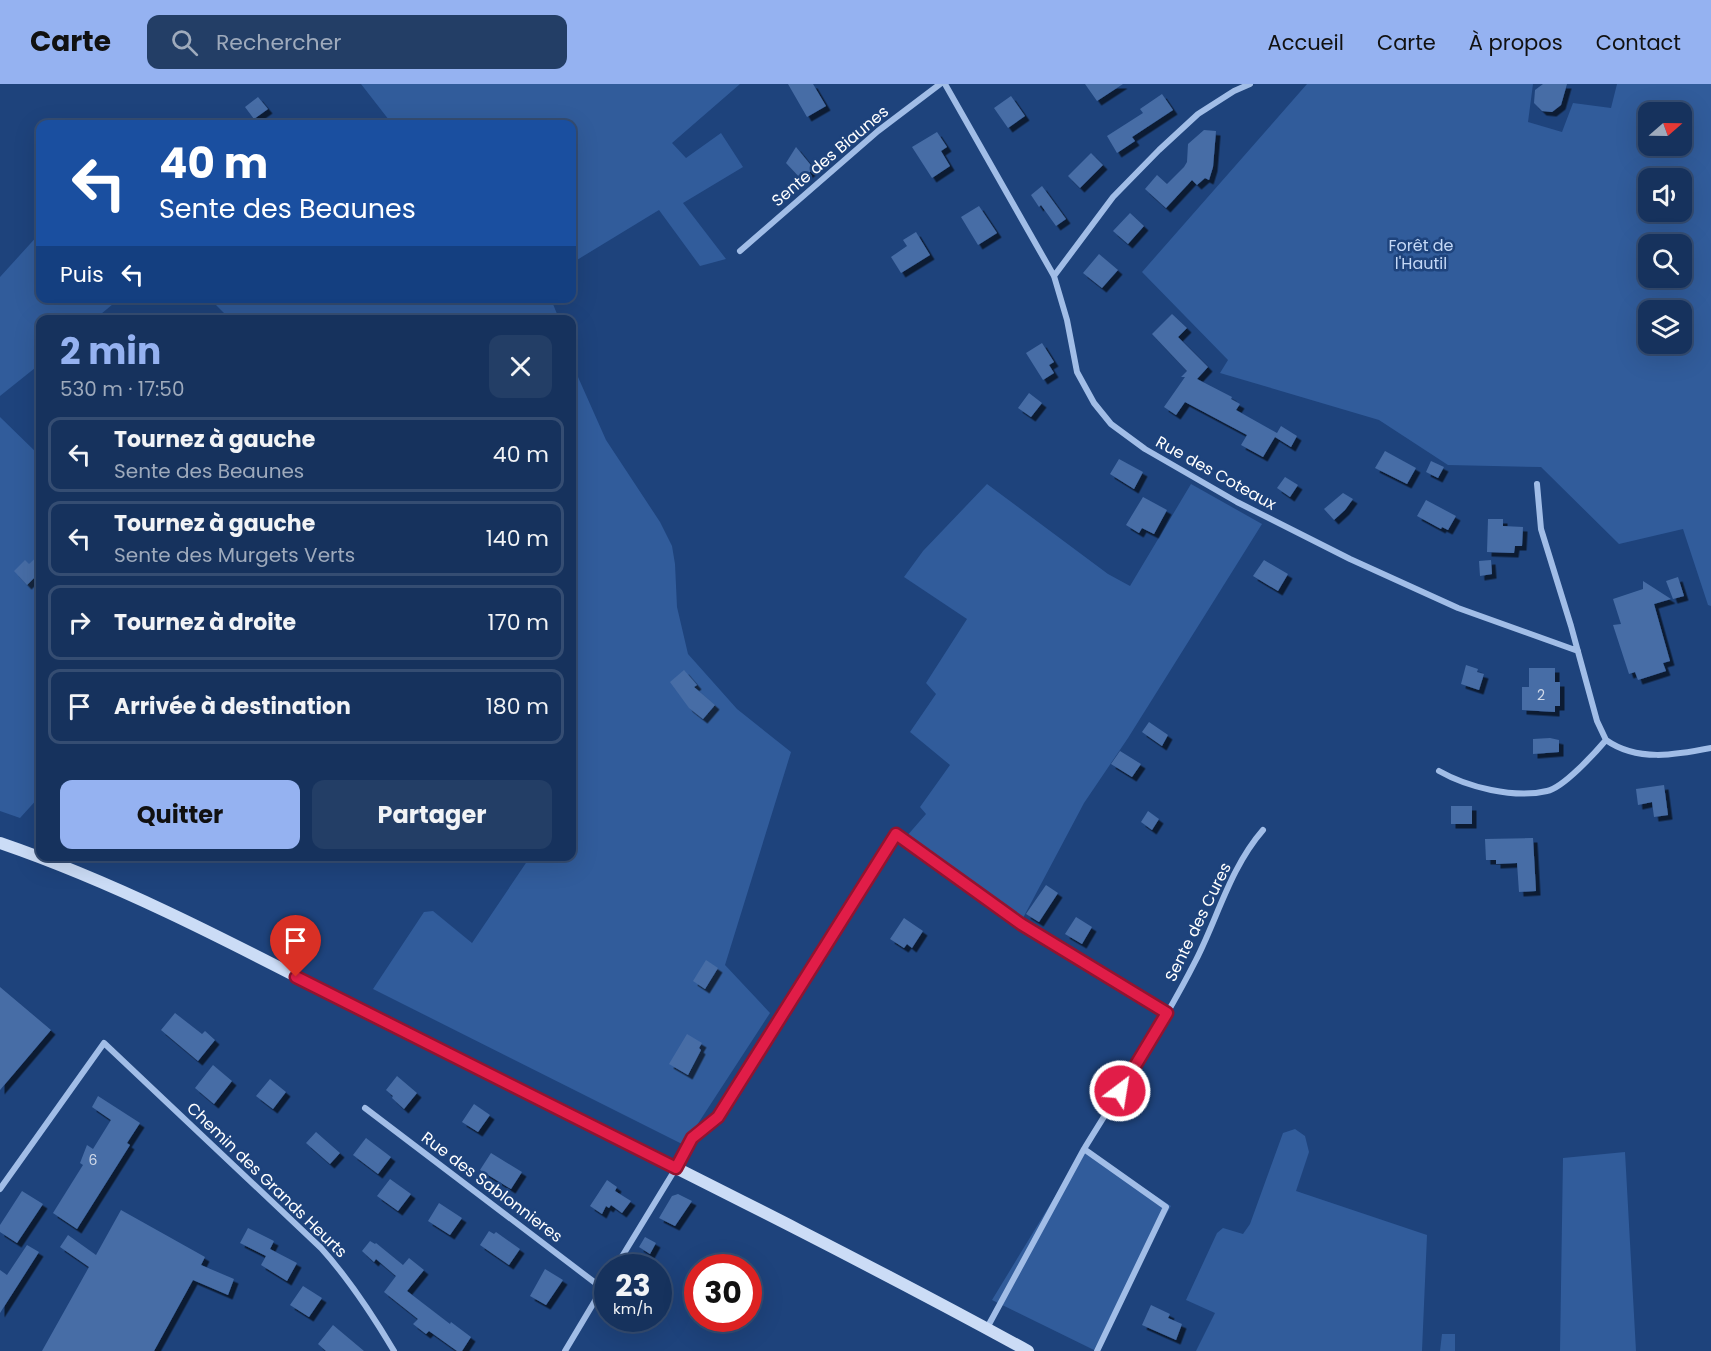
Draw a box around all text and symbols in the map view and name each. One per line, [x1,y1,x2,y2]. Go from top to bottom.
search box [147,15,567,69]
text: Carte [30,22,111,61]
icon: search [168,26,201,59]
text: Rechercher [216,27,342,58]
text: Accueil [1267,28,1344,57]
text: Carte [1377,28,1436,57]
text: À propos [1469,28,1563,57]
text: Contact [1596,28,1681,57]
street label: Sente des Biaunes [767,100,893,212]
north arrow [1638,102,1692,156]
map controls [1638,102,1692,354]
text: 40 m [159,134,268,193]
icon: left [60,144,138,222]
button: sound [1638,168,1692,222]
text: Sente des Beaunes [159,190,416,227]
park label: Forêt de l'Hautil [1388,234,1454,275]
button: search [1638,234,1692,288]
icon: left [116,258,149,291]
text: Puis [60,259,104,290]
button: layers [1638,300,1692,354]
text: 2 min [60,326,161,377]
button: close [489,335,552,398]
text: 530 m · 17:50 [60,375,184,403]
text: Tournez à gauche [114,424,315,455]
street label: Rue des Coteaux [1152,430,1281,516]
icon: left [63,438,96,471]
text: 40 m [493,439,549,470]
text: Sente des Beaunes [114,457,304,485]
text: Tournez à gauche [114,508,315,539]
icon: left [63,522,96,555]
text: 140 m [486,523,549,554]
text: Sente des Murgets Verts [114,541,355,569]
icon: right [63,606,96,639]
text: Tournez à droite [114,607,296,638]
text: 170 m [488,607,549,638]
house number: 2 [1537,685,1545,705]
icon: arrive [63,690,96,723]
text: Arrivée à destination [114,691,351,722]
text: 180 m [486,691,549,722]
button: Quitter [60,780,300,849]
button: Partager [312,780,552,849]
street label: Sente des Cures [1159,859,1237,985]
pin [270,915,321,977]
icon: arrive [279,924,312,957]
position arrow [1088,1059,1152,1123]
street label: Chemin des Grands Heurts [182,1097,352,1263]
street label: Rue des Sablonnieres [417,1126,567,1248]
house number: 6 [89,1150,98,1170]
speed limit sign: 30 [684,1254,762,1332]
text: 23 [615,1264,651,1307]
text: km/h [613,1298,653,1319]

